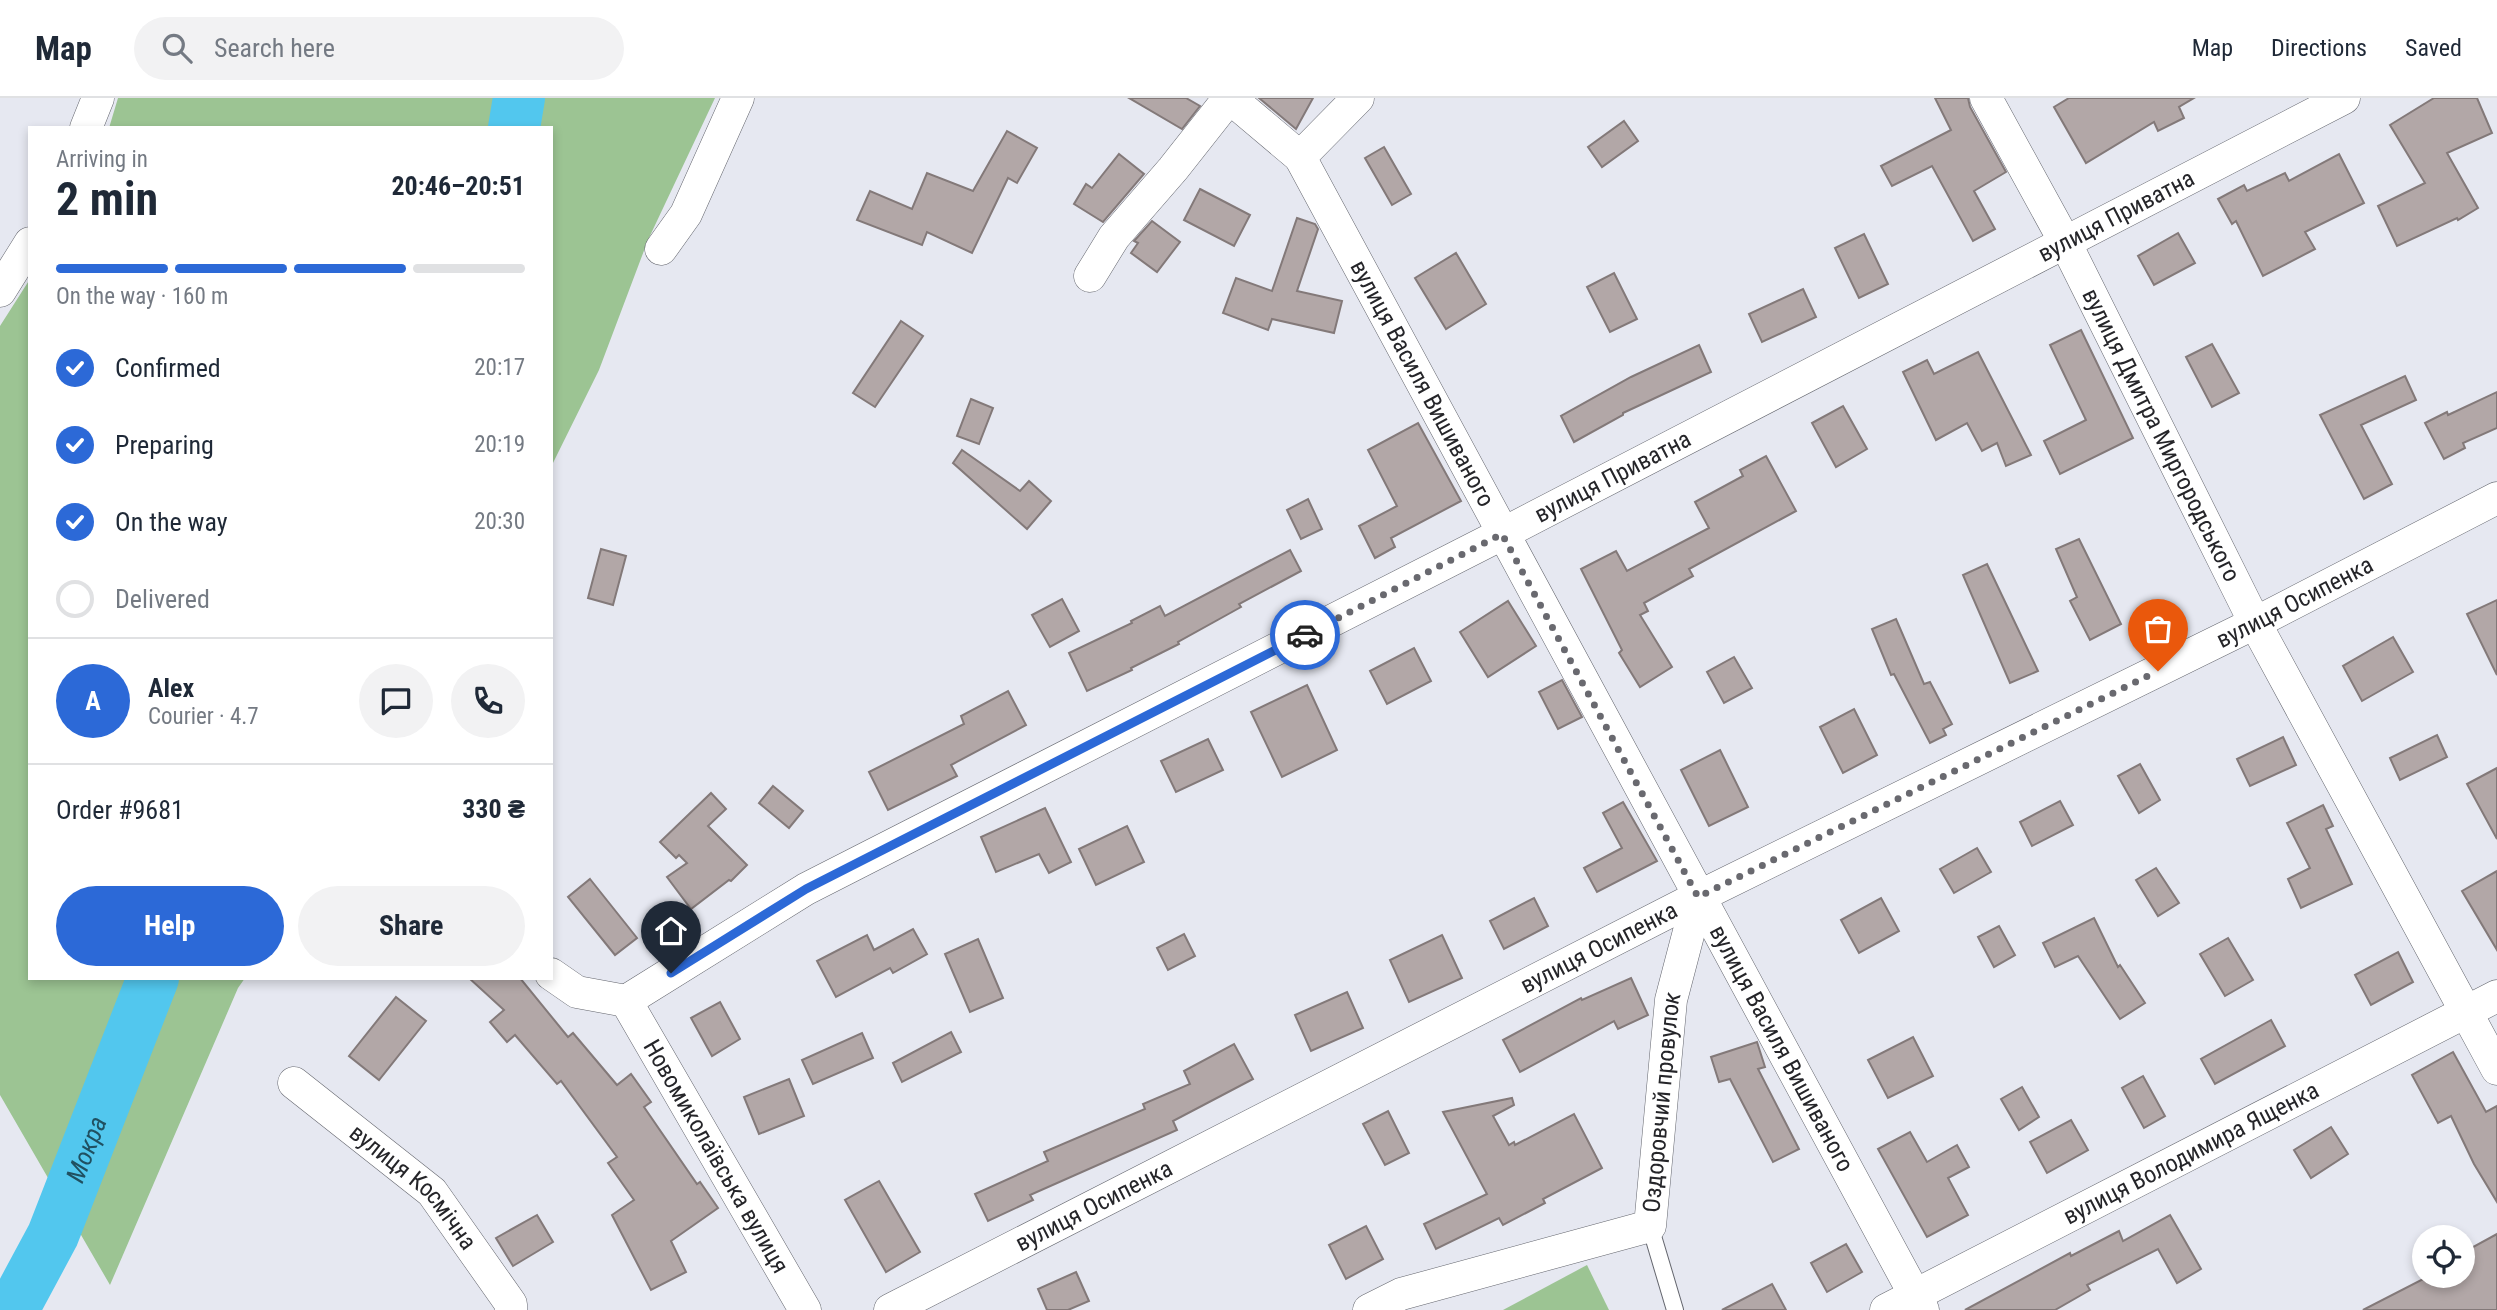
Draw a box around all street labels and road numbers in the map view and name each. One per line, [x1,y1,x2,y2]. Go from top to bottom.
street label: вулиця Приватна [2033,164,2199,268]
street label: вулиця Василя Вишиваного [1344,255,1500,511]
street label: вулиця Дмитра Миргородського [2076,284,2246,586]
street label: вулиця Приватна [1530,425,1696,529]
street label: вулиця Осипенка [2212,550,2378,654]
street label: вулиця Осипенка [1516,896,1682,999]
street label: вулиця Василя Вишиваного [1704,920,1860,1177]
street label: Оздоровчий провулок [1637,989,1687,1214]
street label: Новомиколаївська вулиця [638,1035,795,1278]
street label: вулиця Володимира Ященка [2059,1076,2324,1230]
street label: вулиця Космічна [344,1118,482,1255]
street label: вулиця Осипенка [1011,1154,1177,1257]

